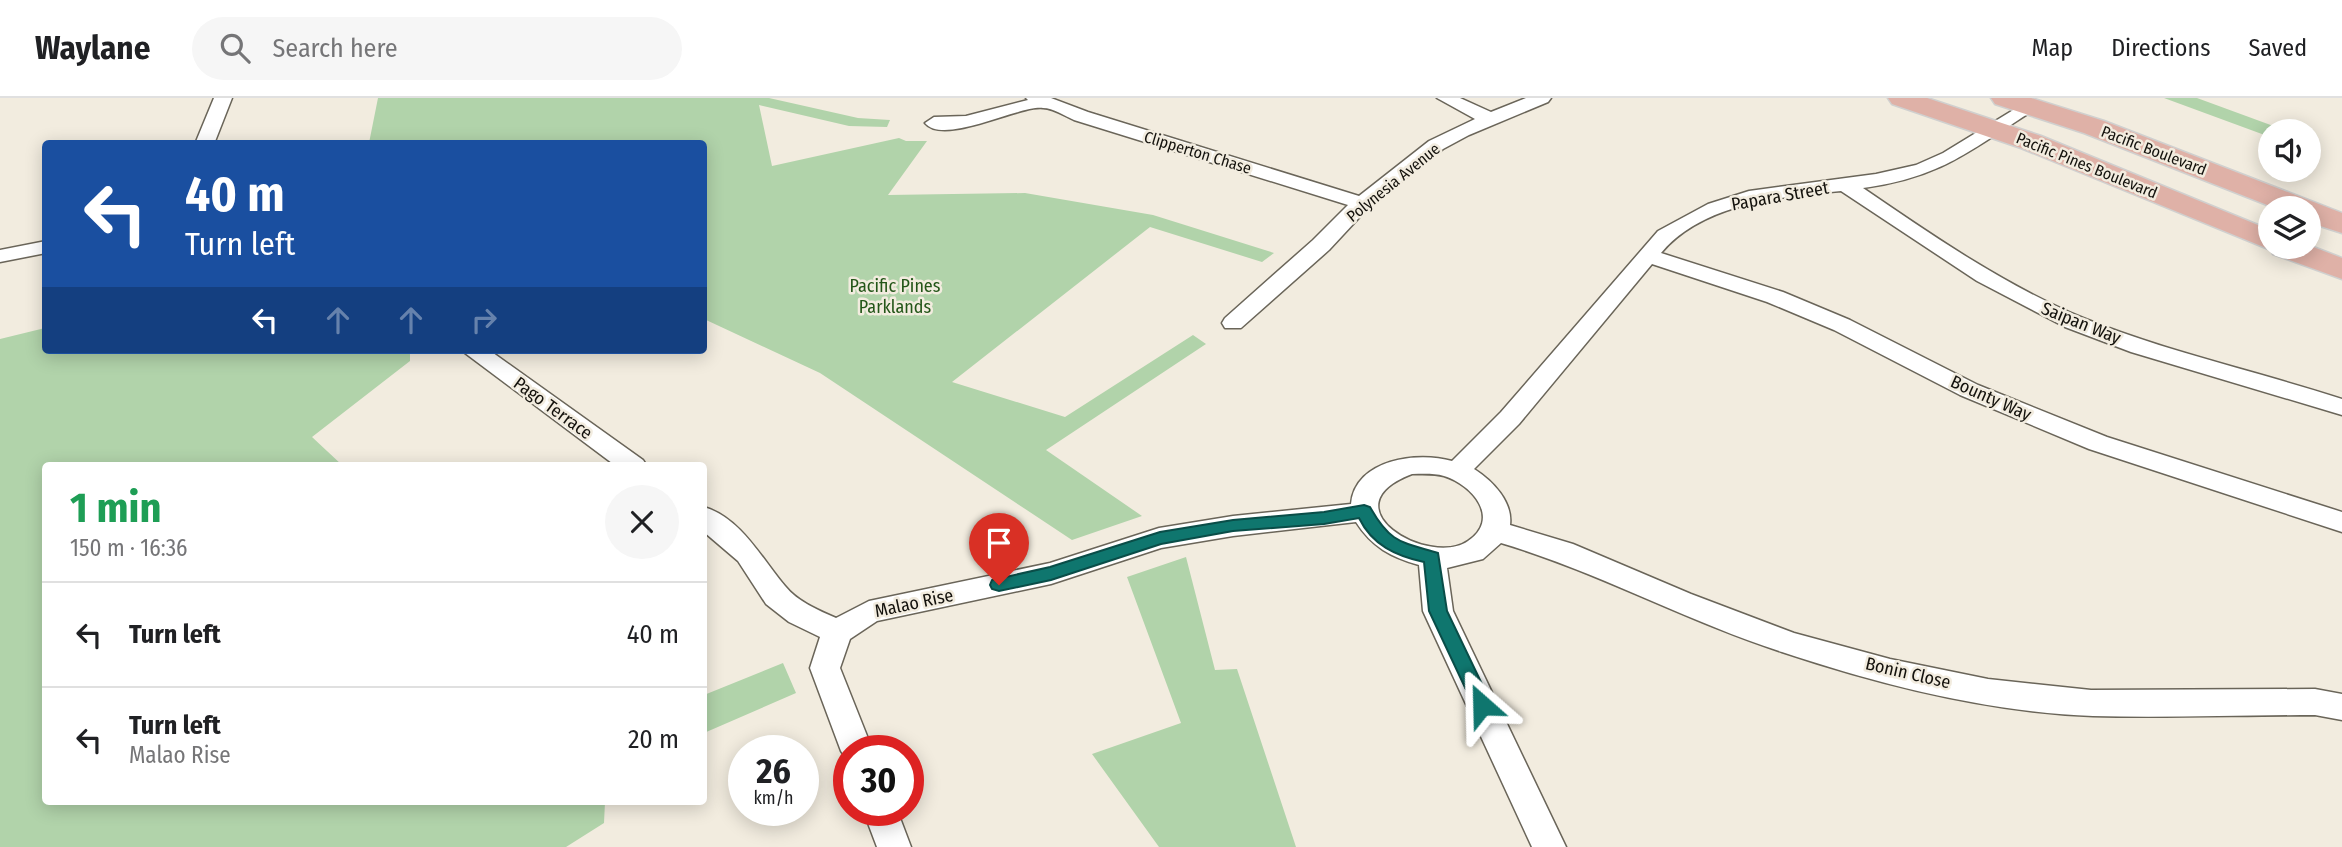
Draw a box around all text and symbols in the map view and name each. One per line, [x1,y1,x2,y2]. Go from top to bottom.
search box [192,17,682,80]
text: Waylane [35,28,150,68]
icon: search [216,29,254,67]
text: Search here [272,33,398,64]
text: Map [2032,34,2073,62]
text: Directions [2111,34,2210,62]
text: Saved [2248,34,2307,62]
map controls [2258,119,2321,259]
button: sound [2258,119,2321,182]
street label: Pacific Boulevard [2099,122,2209,179]
street label: Clipperton Chase [1142,127,1254,178]
street label: Pacific Pines Boulevard [2013,128,2160,202]
street label: Polynesia Avenue [1343,139,1444,226]
text: 40 m [185,165,285,224]
icon: left [70,168,161,259]
street label: Papara Street [1730,177,1831,215]
button: layers [2258,196,2321,259]
text: Turn left [185,225,295,263]
park label: Pacific Pines Parklands [850,275,941,318]
street label: Saipan Way [2038,297,2124,349]
icon: left [246,301,284,339]
icon: ahead [319,301,357,339]
icon: ahead [392,301,430,339]
icon: right [465,301,503,339]
street label: Bounty Way [1947,370,2035,426]
street label: Pago Terrace [509,372,597,444]
text: 1 min [70,483,161,533]
button: close [605,485,679,559]
pin [969,513,1029,585]
icon: arrive [980,524,1018,562]
text: 150 m · 16:36 [70,534,188,562]
street label: Malao Rise [873,584,955,622]
icon: left [70,616,108,654]
text: Turn left [129,619,221,650]
text: 40 m [627,619,679,650]
street label: Bonin Close [1863,653,1953,693]
position arrow [1445,668,1519,742]
text: Turn left [129,710,221,741]
icon: left [70,721,108,759]
text: 20 m [628,724,679,755]
speed limit sign: 30 [833,735,924,826]
text: Malao Rise [129,741,231,769]
text: 26 [756,750,791,792]
text: km/h [753,787,794,809]

